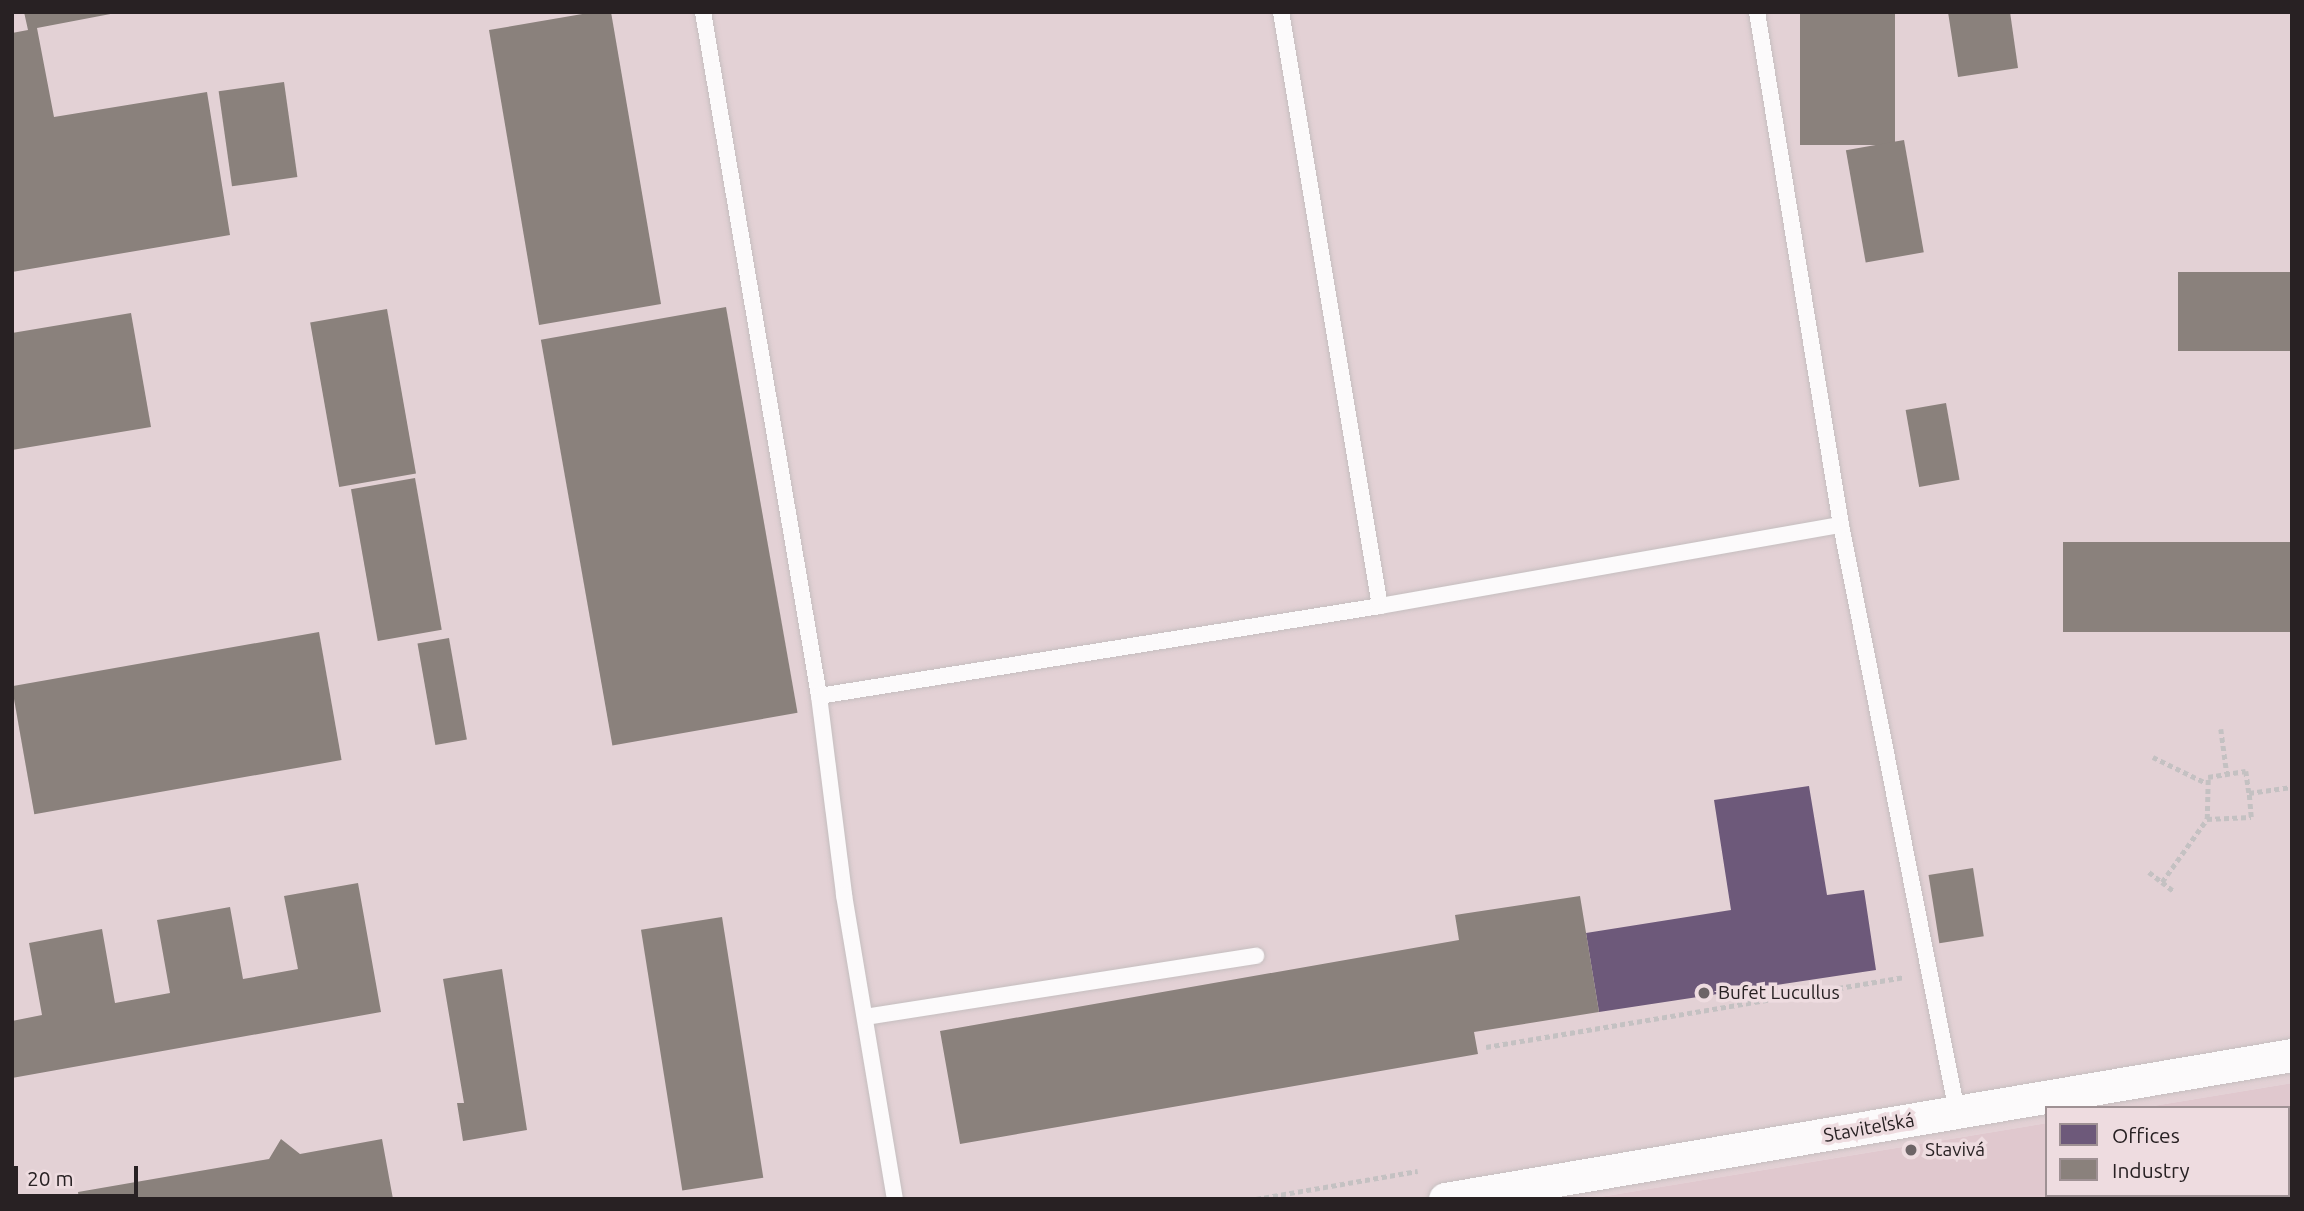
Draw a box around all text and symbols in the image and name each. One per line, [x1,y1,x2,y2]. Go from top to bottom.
place label: Bufet Lucullus [1718,982,1840,1004]
marker: Bufet Lucullus [1696,985,1712,1001]
legend [2045,1106,2290,1197]
street label: Staviteľská [1822,1109,1916,1147]
text: Offices [2112,1123,2180,1147]
place label: Stavivá [1925,1139,1985,1161]
marker: Stavivá [1903,1142,1919,1158]
scale bar [18,1152,142,1196]
text: Industry [2112,1158,2190,1182]
text: 20 m [27,1166,74,1190]

